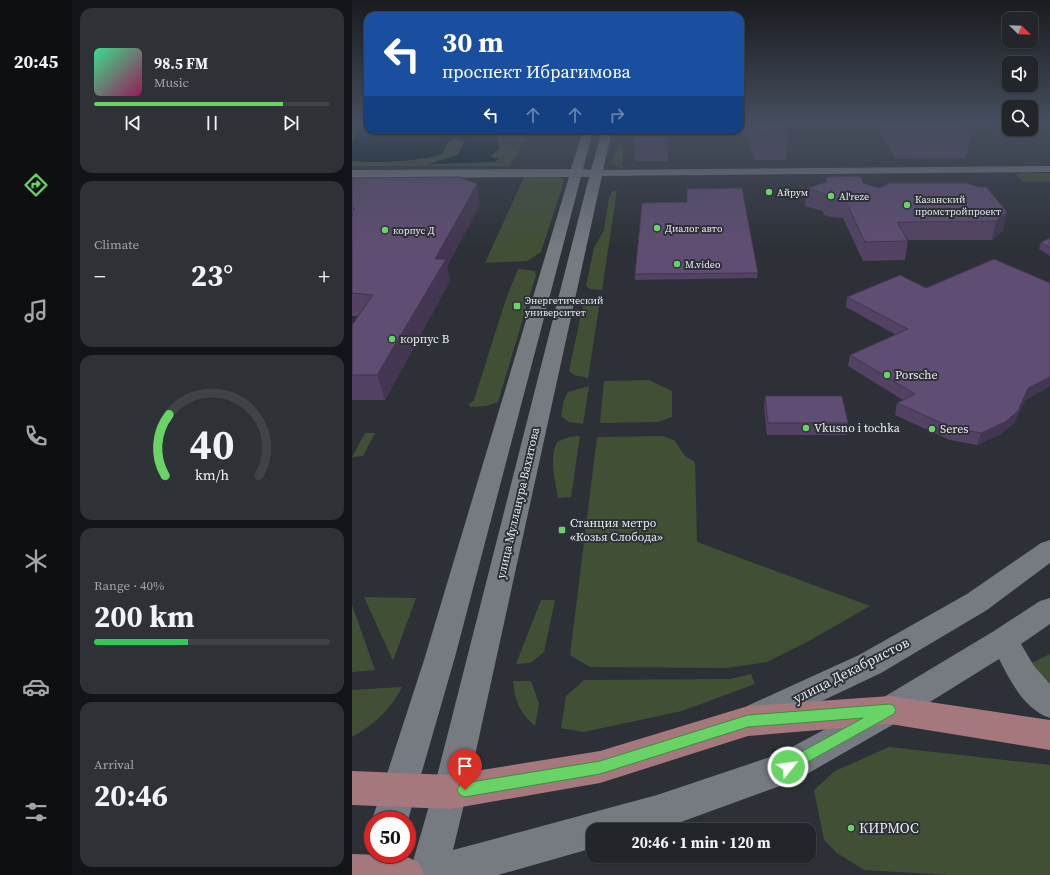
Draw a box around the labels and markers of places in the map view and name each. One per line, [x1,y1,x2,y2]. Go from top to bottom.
place label: Айрум [777,186,808,199]
marker: Айрум [764,187,774,197]
place label: Al'reze [839,190,869,203]
marker: Al'reze [826,191,836,201]
place label: Казанский промстройпроект [915,193,1002,218]
marker: Казанский промстройпроект [902,200,912,210]
place label: Диалог авто [665,222,723,235]
marker: Диалог авто [652,223,662,233]
place label: корпус Д [393,224,435,237]
marker: корпус Д [380,225,390,235]
place label: M.video [685,258,721,271]
marker: M.video [672,259,682,269]
place label: Энергетический университет [525,294,604,319]
marker: Энергетический университет [512,301,522,311]
place label: корпус В [400,331,450,347]
marker: корпус В [387,334,397,344]
place label: Porsche [895,367,938,383]
marker: Porsche [882,370,892,380]
place label: Vkusno i tochka [814,420,901,436]
place label: Seres [940,421,969,437]
marker: Vkusno i tochka [801,423,811,433]
marker: Seres [927,424,937,434]
place label: Станция метро «Козья Слобода» [570,515,663,545]
marker: Станция метро «Козья Слобода» [557,525,567,535]
pin [448,749,482,790]
place label: КИРМОС [859,818,919,838]
marker: КИРМОС [846,823,856,833]

